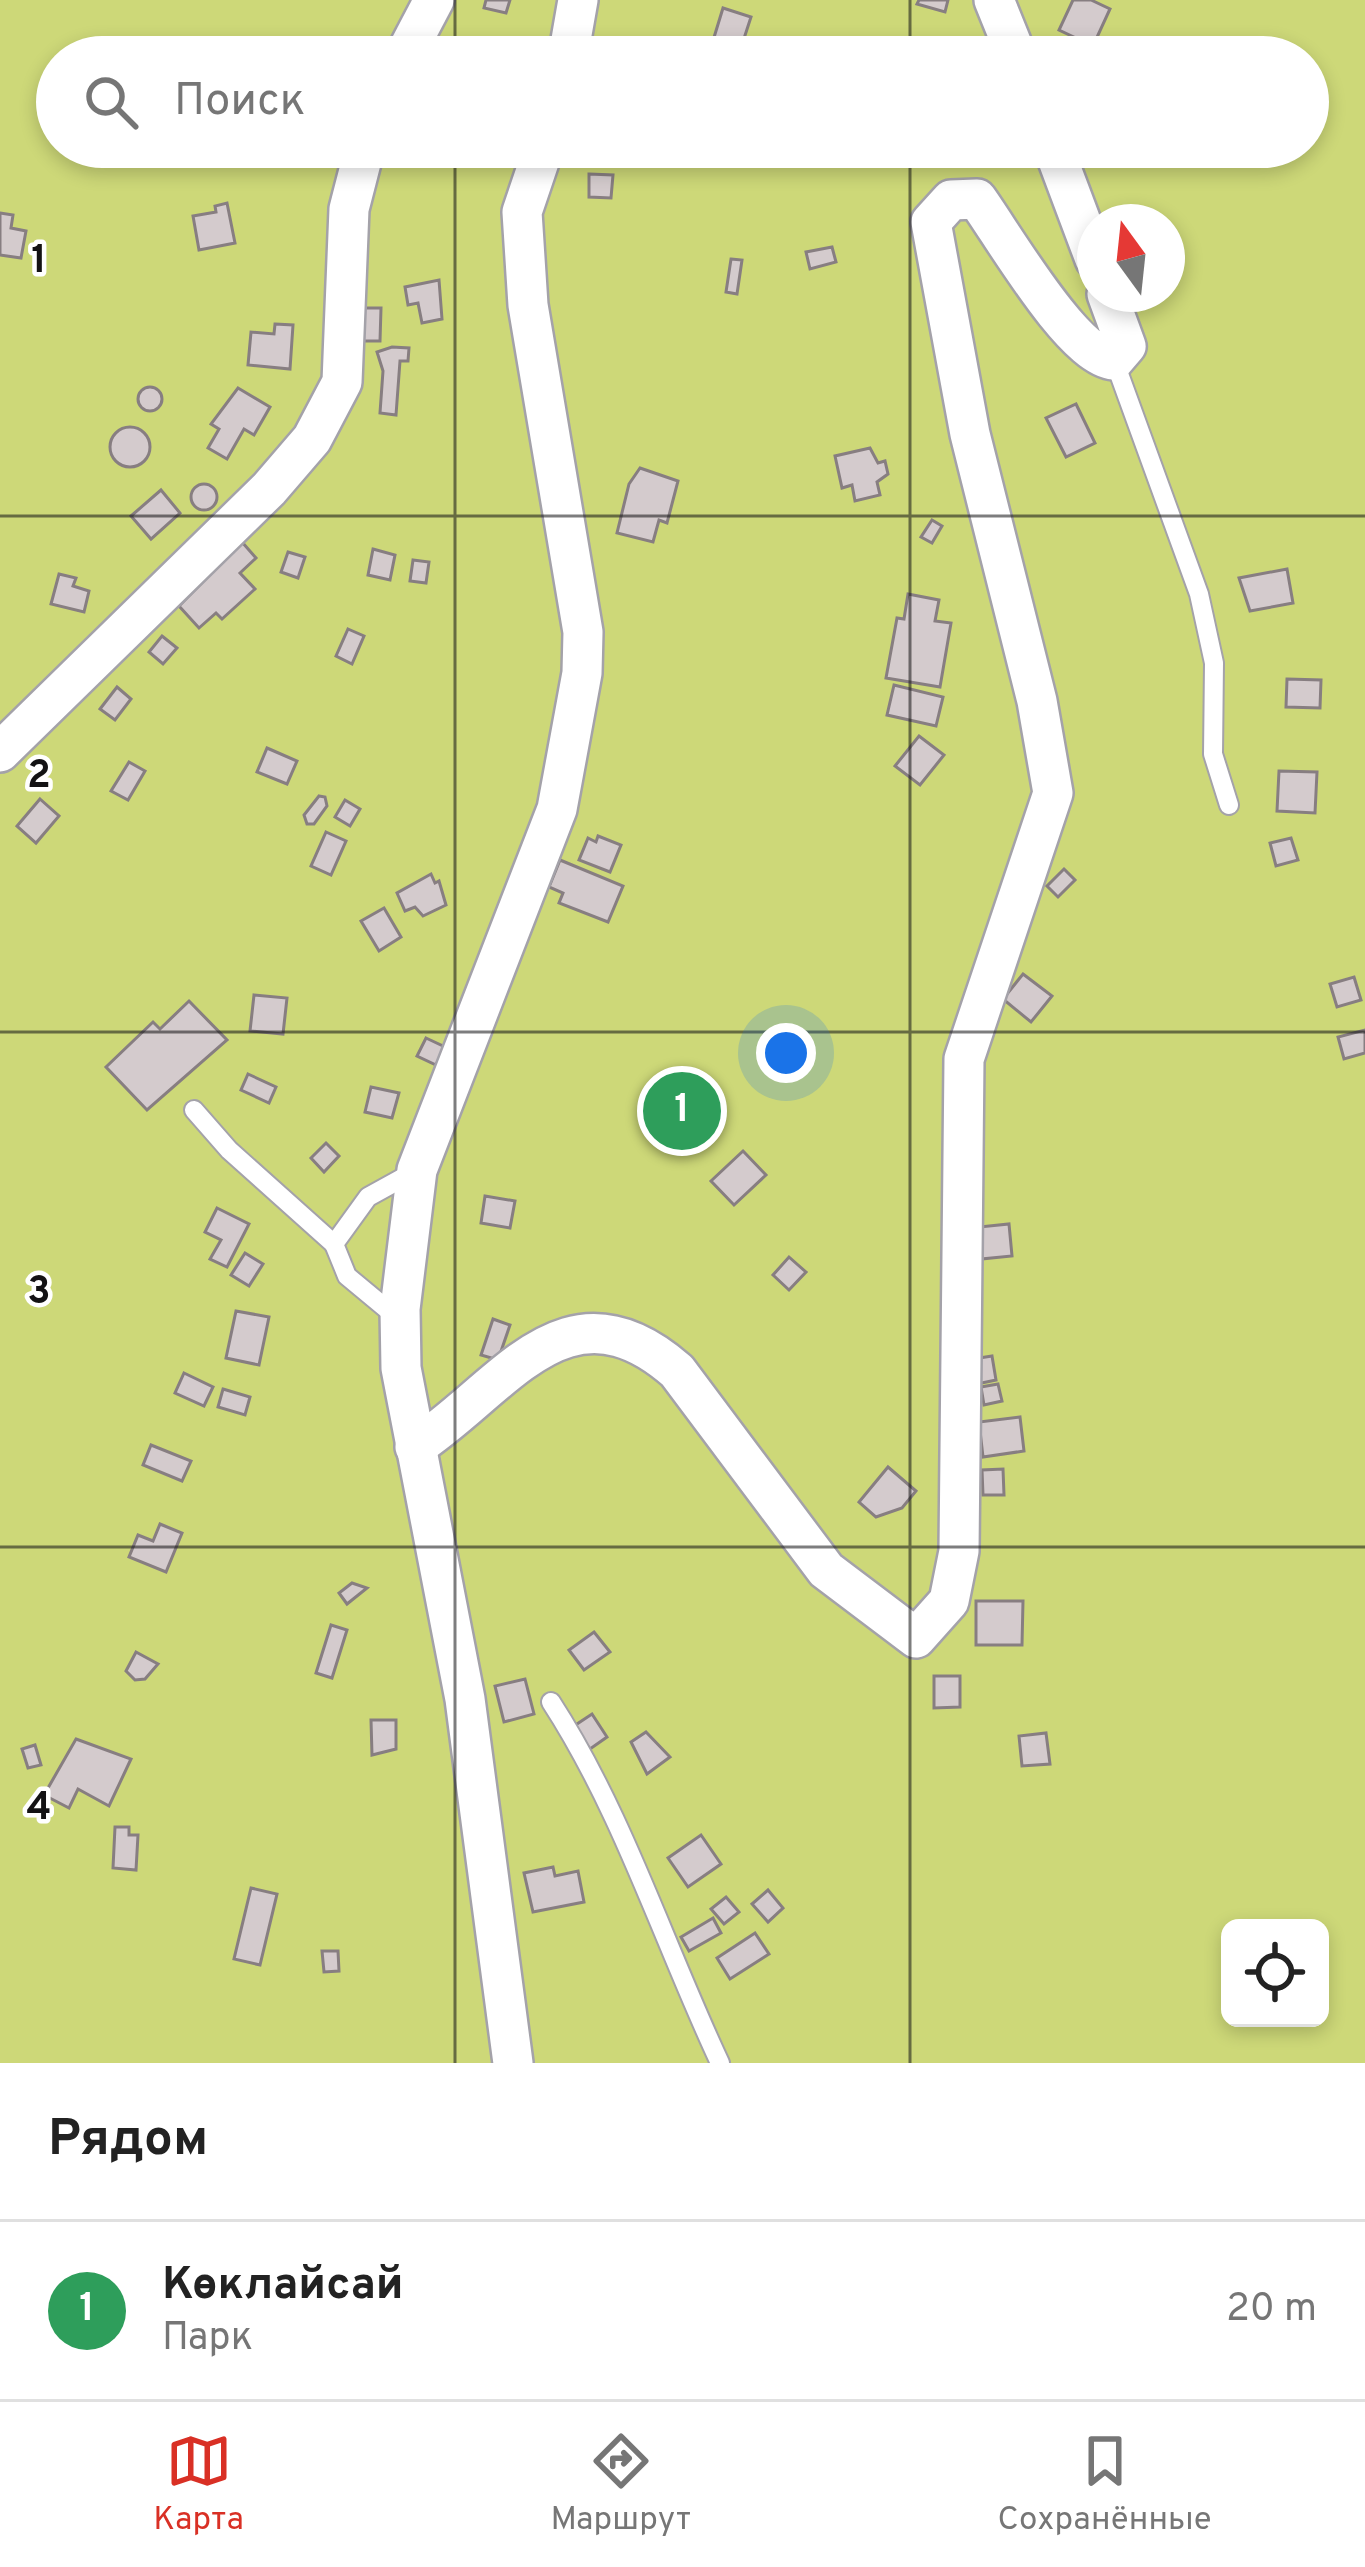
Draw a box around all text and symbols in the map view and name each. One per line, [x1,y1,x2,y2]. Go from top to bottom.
search box [36,36,1329,168]
icon: search [78,69,144,135]
text: Поиск [174,74,305,131]
north arrow [1077,204,1185,312]
text: 1 [31,238,47,287]
text: 2 [27,753,51,802]
your location [756,1023,816,1083]
pin: 1 [643,1066,721,1156]
text: 3 [27,1269,51,1318]
text: 4 [26,1785,52,1834]
map controls [1221,1919,1329,2027]
button: locate [1221,1919,1329,2027]
text: Рядом [48,2109,208,2174]
text: Көклайсай [162,2258,404,2315]
text: 1 [79,2286,95,2335]
text: 20 m [1226,2286,1317,2335]
text: Парк [162,2315,253,2364]
tab: Карта [153,2428,244,2542]
tab: Маршрут [550,2428,691,2542]
tab: Сохранённые [998,2428,1212,2542]

